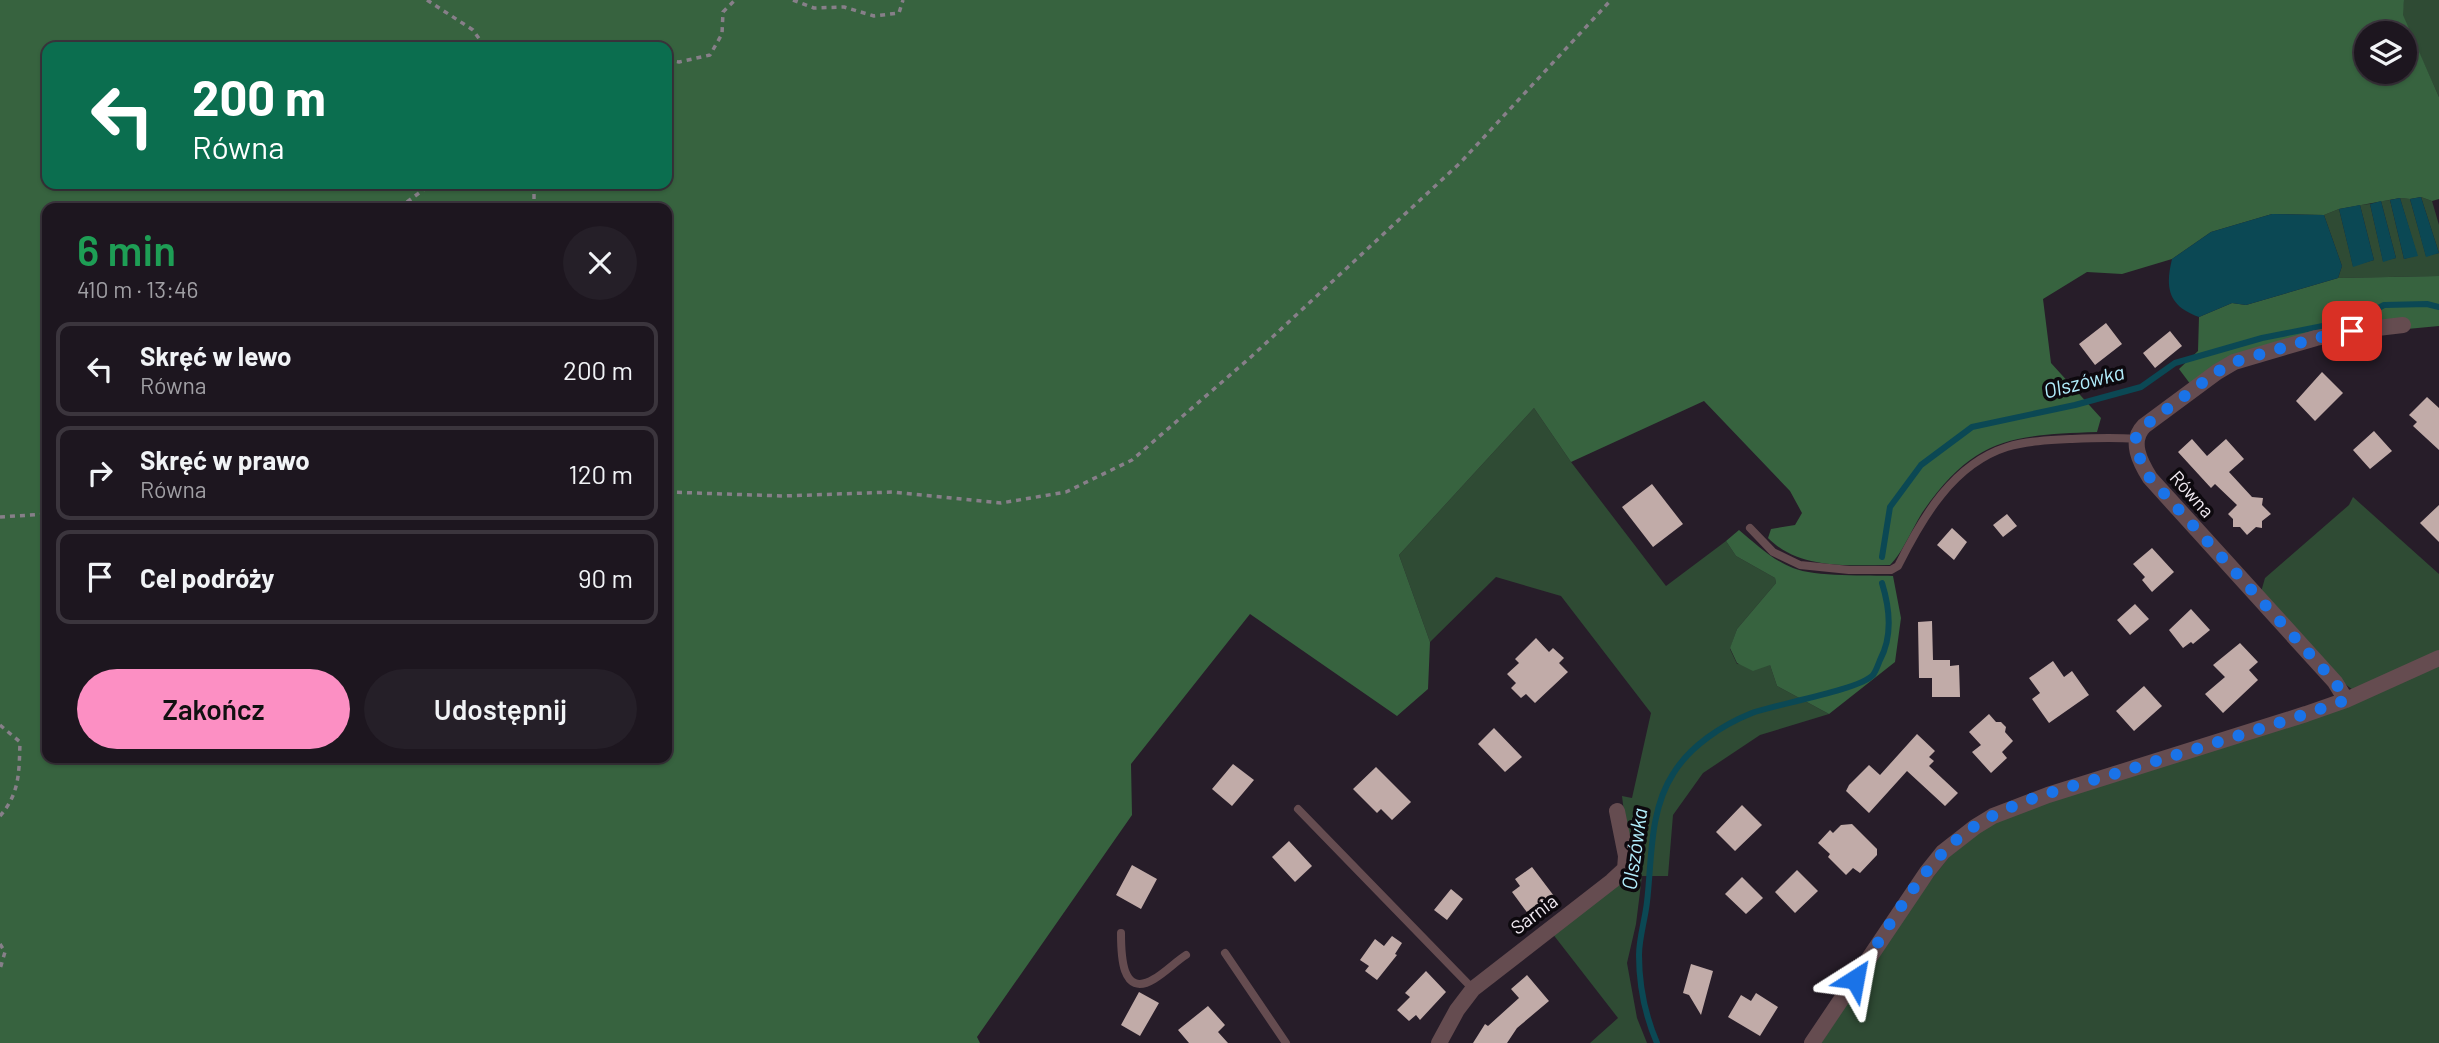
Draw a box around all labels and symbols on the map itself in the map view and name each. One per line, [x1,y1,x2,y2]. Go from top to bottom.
pin [2322,301,2382,361]
water label: Olszówka [2041,358,2127,403]
street label: Równa [2165,466,2219,522]
water label: Olszówka [1615,806,1652,891]
street label: Sarnia [1506,889,1562,939]
position arrow [1818,942,1892,1016]

